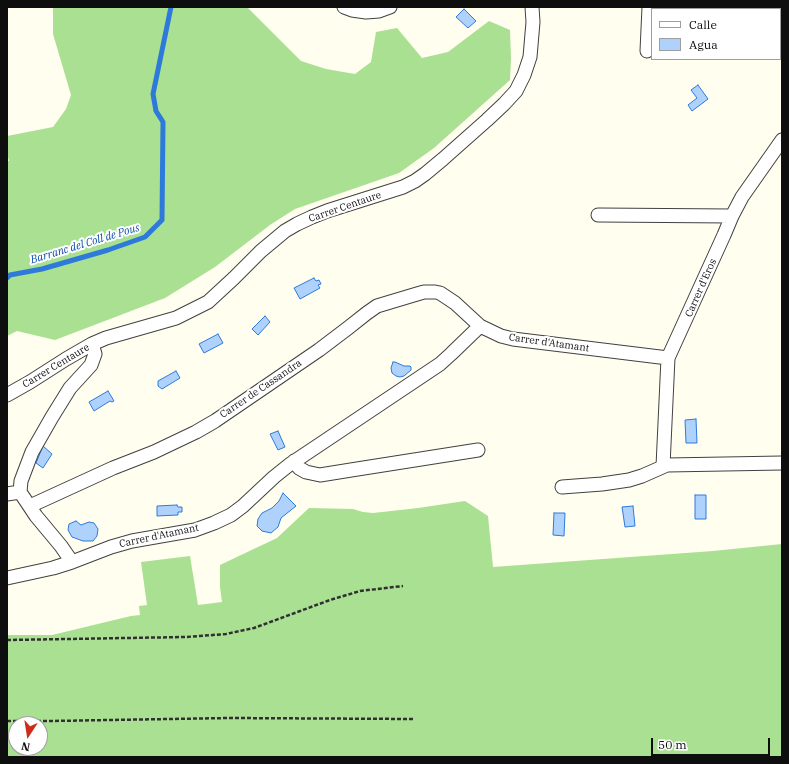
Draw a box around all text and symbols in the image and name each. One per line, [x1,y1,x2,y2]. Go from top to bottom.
legend [651,8,781,60]
text: Calle [689,17,717,32]
text: Agua [689,37,718,52]
street label: Carrer Centaure [307,189,383,225]
water label: Barranc del Coll de Pous [29,221,141,267]
street label: Carrer d'Eros [683,257,719,319]
street label: Carrer d'Atamant [508,331,590,355]
street label: Carrer Centaure [20,341,92,391]
street label: Carrer de Cassandra [218,357,304,421]
street label: Carrer d'Atamant [118,522,200,550]
north arrow [8,716,48,756]
scale bar [653,730,772,756]
text: 50 m [658,737,687,752]
text: N [20,739,31,755]

